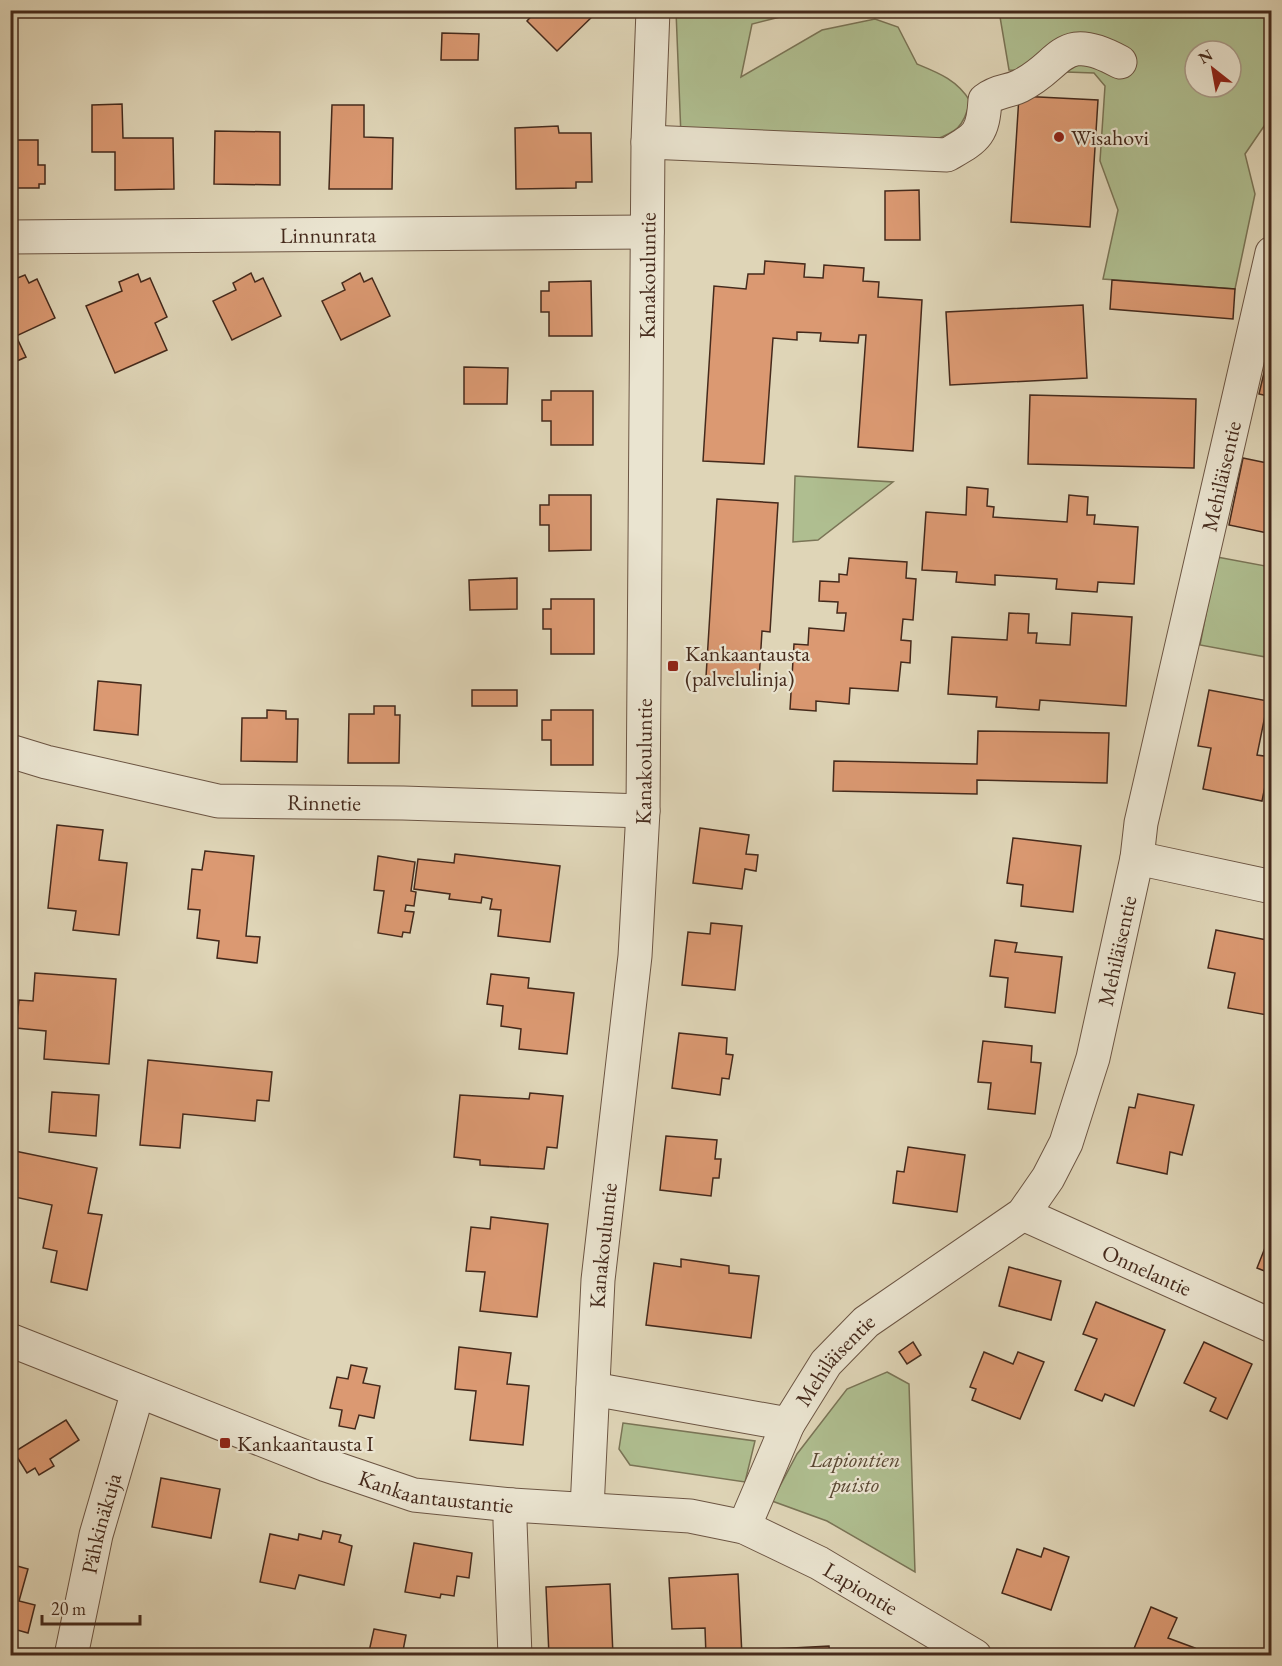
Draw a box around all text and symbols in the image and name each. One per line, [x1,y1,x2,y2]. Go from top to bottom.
north arrow [1183,39,1243,99]
text: N [1195,44,1217,69]
place label: Wisahovi [1071,123,1149,152]
marker: Wisahovi [1052,130,1066,144]
street label: Kanakouluntie [633,212,662,339]
street label: Linnunrata [280,220,377,250]
street label: Mehiläisentie [1194,418,1248,534]
place label: Kankaantausta (palvelulinja) [685,639,810,693]
marker: Kankaantausta (palvelulinja) [666,659,680,673]
street label: Kanakouluntie [628,698,659,826]
street label: Rinnetie [287,788,361,818]
street label: Mehiläisentie [1091,892,1143,1009]
street label: Kanakouluntie [583,1181,624,1309]
street label: Onnelantie [1097,1237,1197,1303]
street label: Mehiläisentie [789,1306,881,1412]
place label: Kankaantausta I [237,1429,374,1458]
marker: Kankaantausta I [218,1436,232,1450]
park label: Lapiontien puisto [809,1445,900,1499]
street label: Kankaantaustantie [355,1463,515,1520]
street label: Pähkinäkuja [74,1469,128,1576]
street label: Lapiontie [818,1555,904,1622]
scale bar [42,1588,140,1626]
text: 20 m [51,1597,86,1620]

